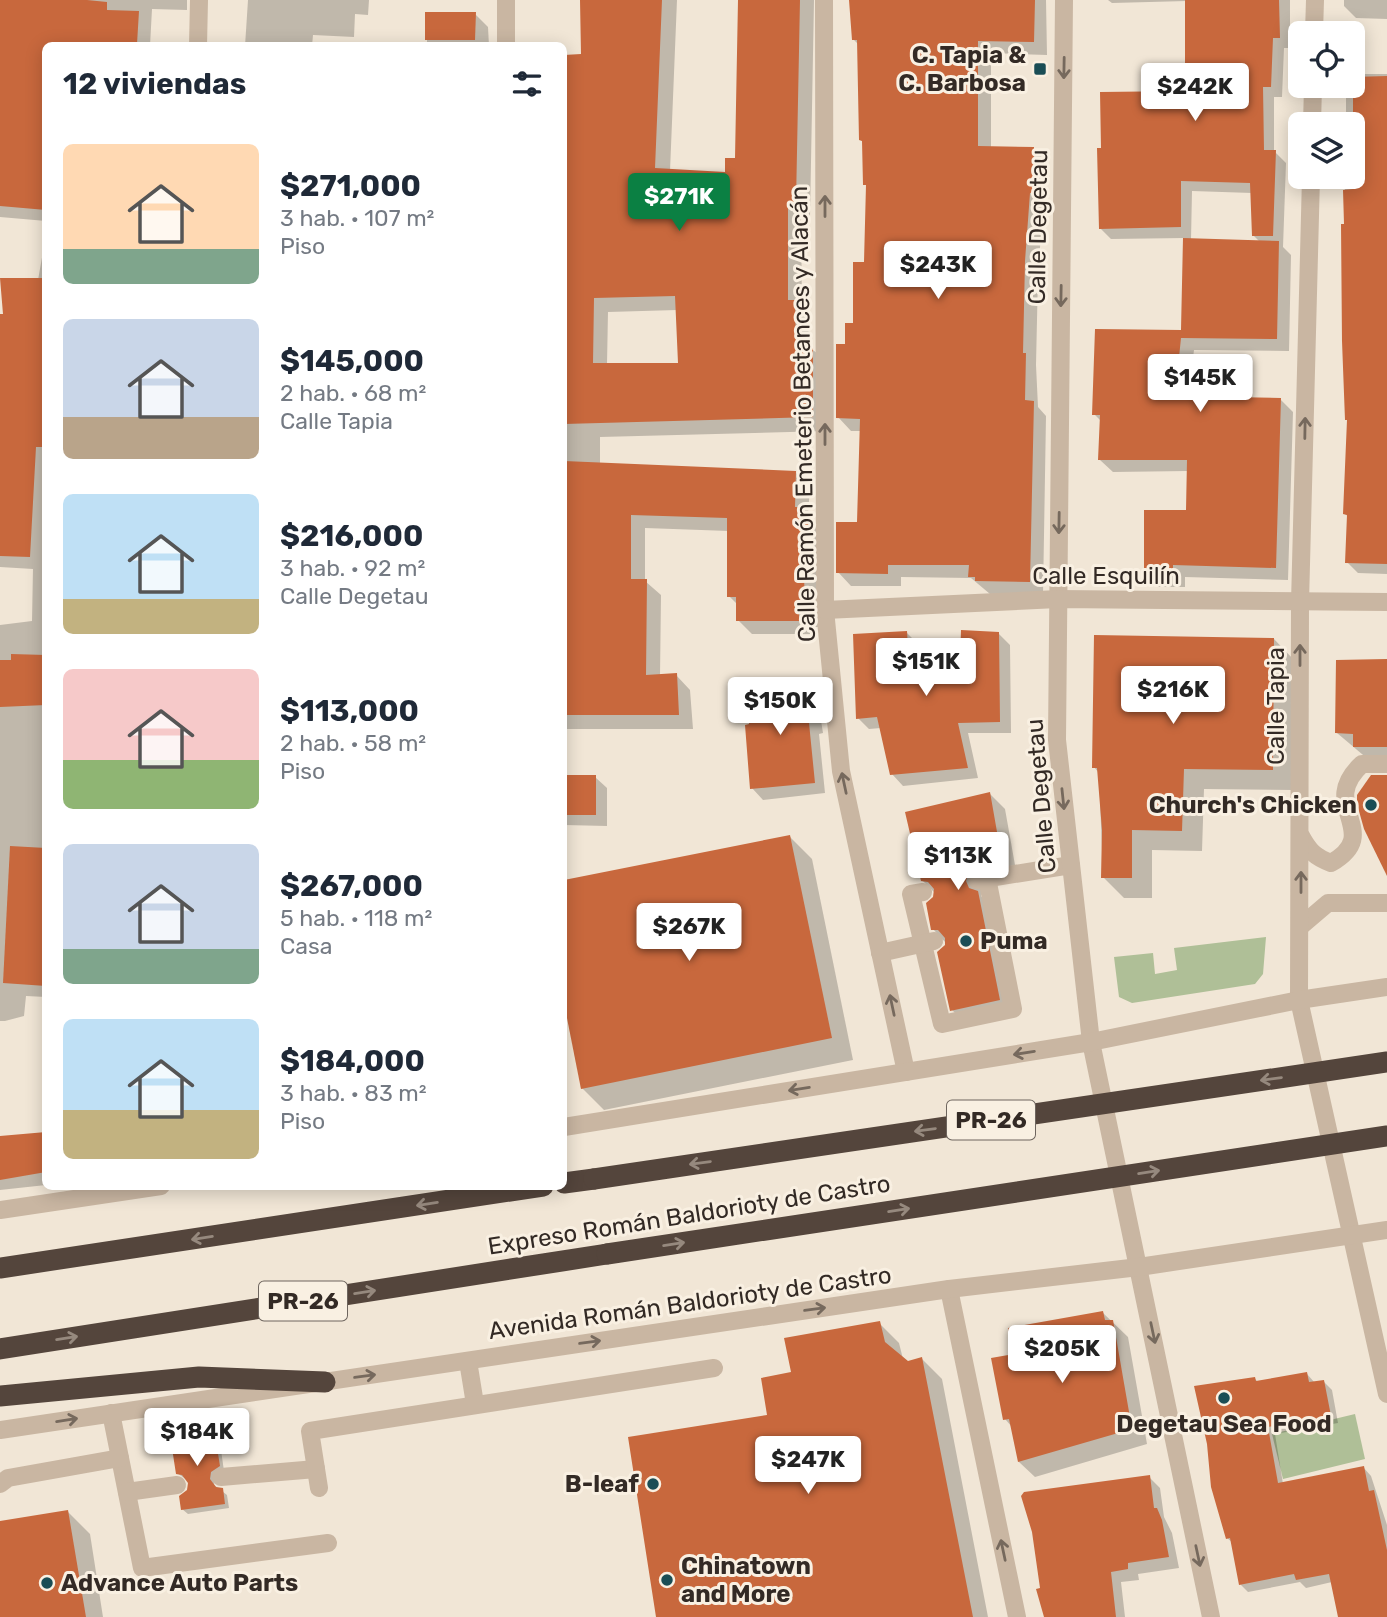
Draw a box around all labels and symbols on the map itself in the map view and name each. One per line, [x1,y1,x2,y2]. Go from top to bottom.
place label: C. Tapia & C. Barbosa [898,41,1026,97]
one-way arrow [1057,56,1071,79]
marker: C. Tapia & C. Barbosa [1032,61,1048,77]
pin: $242K [1146,64,1244,123]
street label: Calle Degetau [1023,149,1053,305]
pin: $271K [630,174,728,233]
street label: Calle Ramón Emeterio Betances y Alacán [785,186,821,642]
one-way arrow [818,195,832,218]
pin: $243K [889,242,987,301]
one-way arrow [1054,284,1068,307]
pin: $145K [1151,354,1249,414]
one-way arrow [1298,416,1311,439]
one-way arrow [818,423,832,446]
one-way arrow [1052,511,1066,534]
street label: Calle Esquilín [1032,562,1180,590]
pin: $151K [877,638,975,698]
one-way arrow [1293,644,1307,667]
street label: Calle Tapia [1262,647,1290,765]
pin: $216K [1124,666,1222,726]
pin: $150K [731,678,829,737]
street label: Calle Degetau [1020,718,1062,874]
one-way arrow [836,772,850,795]
one-way arrow [1057,787,1070,810]
place label: Church's Chicken [1149,791,1357,819]
marker: Church's Chicken [1363,797,1379,813]
pin: $113K [909,832,1007,892]
one-way arrow [1294,871,1308,894]
pin: $267K [640,904,738,963]
place label: Puma [980,927,1048,955]
marker: Puma [958,933,974,949]
one-way arrow [884,994,898,1017]
one-way arrow [1013,1047,1036,1060]
one-way arrow [1260,1073,1283,1086]
one-way arrow [788,1083,811,1096]
road number: PR-26 [947,1100,1035,1140]
one-way arrow [914,1124,937,1137]
one-way arrow [689,1157,712,1170]
one-way arrow [1137,1165,1159,1178]
street label: Expreso Román Baldorioty de Castro [486,1169,892,1261]
one-way arrow [416,1198,439,1211]
one-way arrow [887,1203,910,1216]
one-way arrow [191,1231,214,1244]
one-way arrow [663,1237,685,1250]
street label: Avenida Román Baldorioty de Castro [487,1261,893,1345]
road number: PR-26 [259,1282,347,1320]
one-way arrow [353,1285,376,1298]
one-way arrow [803,1302,826,1315]
one-way arrow [1146,1321,1160,1344]
pin: $205K [1013,1326,1111,1385]
one-way arrow [56,1331,78,1344]
one-way arrow [578,1336,601,1349]
one-way arrow [353,1369,376,1382]
marker: Degetau Sea Food [1216,1390,1232,1406]
pin: $184K [148,1408,246,1468]
place label: Degetau Sea Food [1116,1410,1332,1438]
one-way arrow [56,1413,78,1426]
pin: $247K [759,1436,857,1496]
place label: B-leaf [565,1470,639,1498]
marker: B-leaf [645,1476,661,1492]
one-way arrow [995,1539,1009,1562]
one-way arrow [1192,1544,1206,1567]
place label: Chinatown and More [681,1552,811,1608]
place label: Advance Auto Parts [61,1569,298,1597]
marker: Chinatown and More [659,1572,675,1588]
marker: Advance Auto Parts [39,1575,55,1591]

